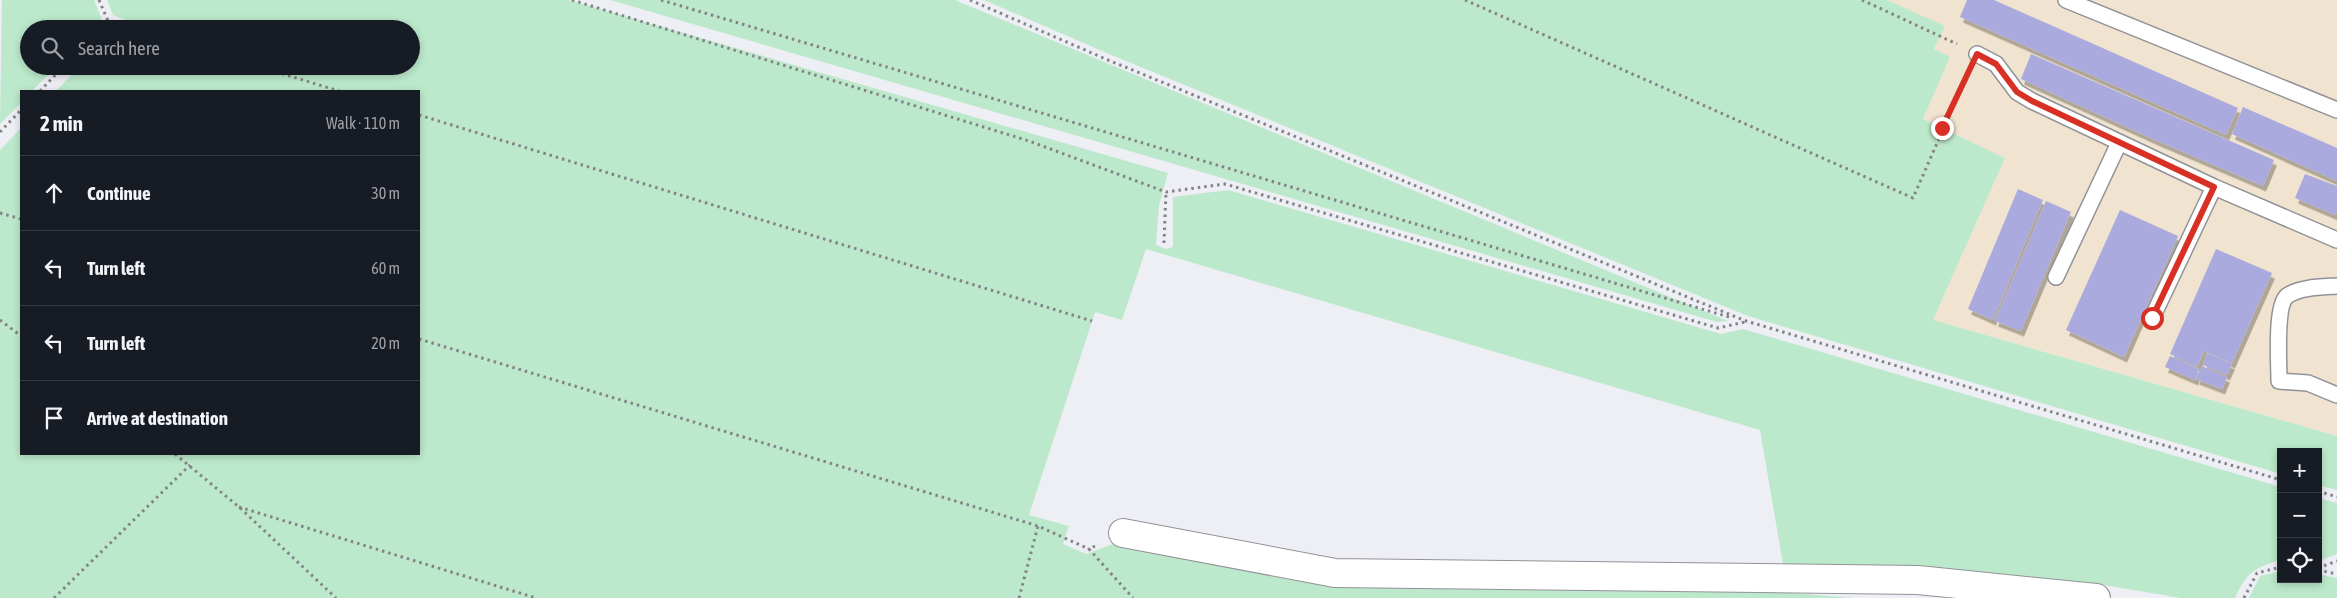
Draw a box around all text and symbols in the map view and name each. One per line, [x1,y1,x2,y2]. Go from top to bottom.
search box [20,20,420,75]
icon: search [38,34,66,62]
text: Search here [78,37,160,59]
text: 2 min [40,111,83,135]
text: Walk · 110 m [326,114,400,132]
route end [1931,117,1954,140]
icon: ahead [40,179,68,207]
text: Continue [87,182,151,204]
text: 30 m [371,184,400,202]
icon: left [40,254,68,282]
text: Turn left [87,257,145,279]
text: 60 m [371,259,400,277]
route start [2141,307,2164,330]
icon: left [40,329,68,357]
text: Turn left [87,332,145,354]
text: 20 m [371,334,400,352]
icon: arrive [40,404,68,432]
text: Arrive at destination [87,407,228,429]
map controls [2277,448,2322,583]
button: + [2277,448,2322,493]
button: − [2277,493,2322,538]
button: locate [2277,538,2322,583]

